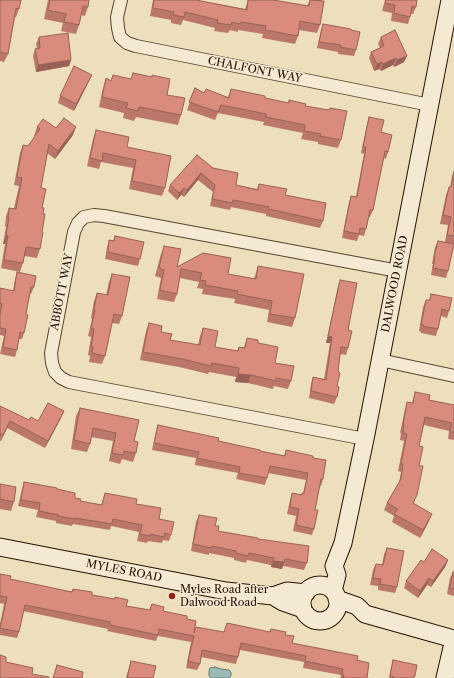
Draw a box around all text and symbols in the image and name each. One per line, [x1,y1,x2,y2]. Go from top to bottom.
street label: CHALFONT WAY [207,54,303,86]
street label: DALWOOD ROAD [379,234,411,334]
street label: ABBOTT WAY [48,252,76,332]
street label: MYLES ROAD [85,557,163,585]
place label: Myles Road after Dalwood Road [180,583,268,609]
marker: Myles Road after Dalwood Road [167,591,177,601]

